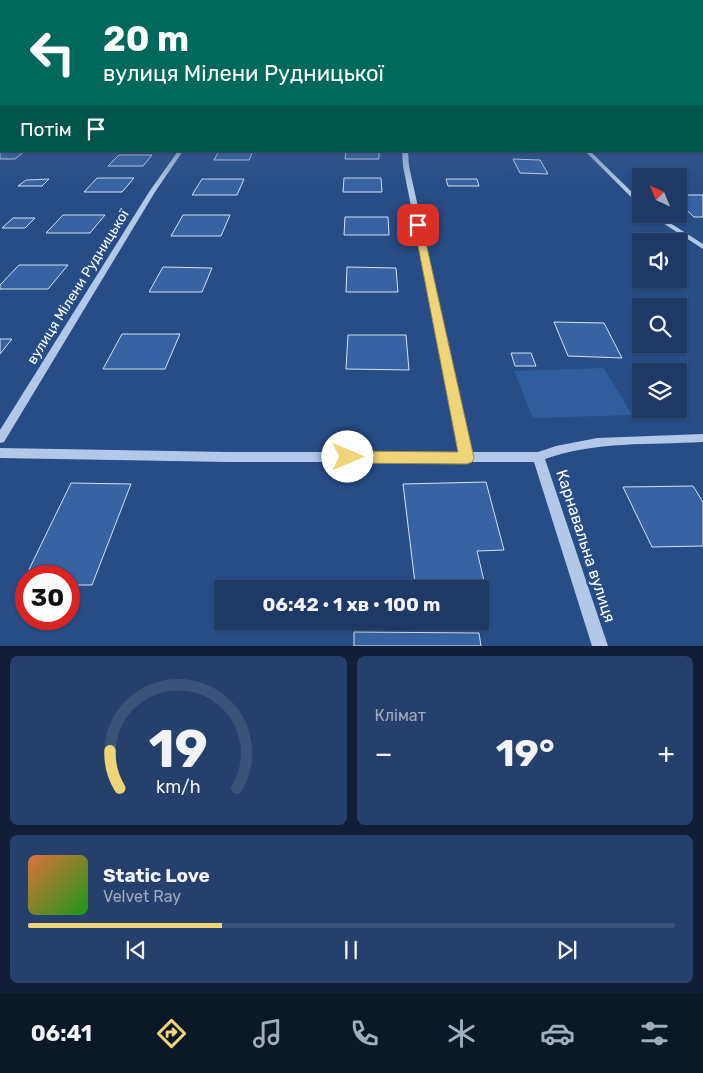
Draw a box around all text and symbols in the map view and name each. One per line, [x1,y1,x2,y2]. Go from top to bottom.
text: 20 m [103,18,189,60]
icon: left [20,20,85,85]
text: вулиця Мілени Рудницької [103,60,384,87]
icon: arrive [82,115,110,143]
text: Потім [20,118,72,141]
north arrow [632,168,688,222]
map controls [632,168,687,418]
pin [397,204,439,246]
street label: вулиця Мілени Рудницької [23,206,133,367]
icon: arrive [404,211,432,239]
button: sound [632,233,687,288]
button: search [632,298,687,353]
button: layers [632,363,687,418]
position arrow [321,430,373,482]
street label: Карнавальна вулиця [552,467,620,625]
speed limit sign: 30 [15,565,80,630]
text: 06:42 · 1 хв · 100 m [263,593,440,616]
text: Клімат [375,706,426,725]
text: 19 [149,718,208,780]
text: 19° [496,730,555,776]
text: − [375,737,393,770]
text: + [658,737,675,770]
text: km/h [156,776,201,797]
text: Static Love [103,864,210,887]
text: Velvet Ray [103,887,181,906]
icon: previous [122,936,150,964]
icon: pause [337,936,365,964]
icon: next [553,936,581,964]
icon: directions [154,1016,189,1051]
icon: music [250,1016,285,1051]
icon: phone [347,1016,382,1051]
icon: climate [444,1016,479,1051]
icon: car [540,1016,575,1051]
icon: filters [637,1016,672,1051]
text: 06:41 [31,1020,92,1047]

